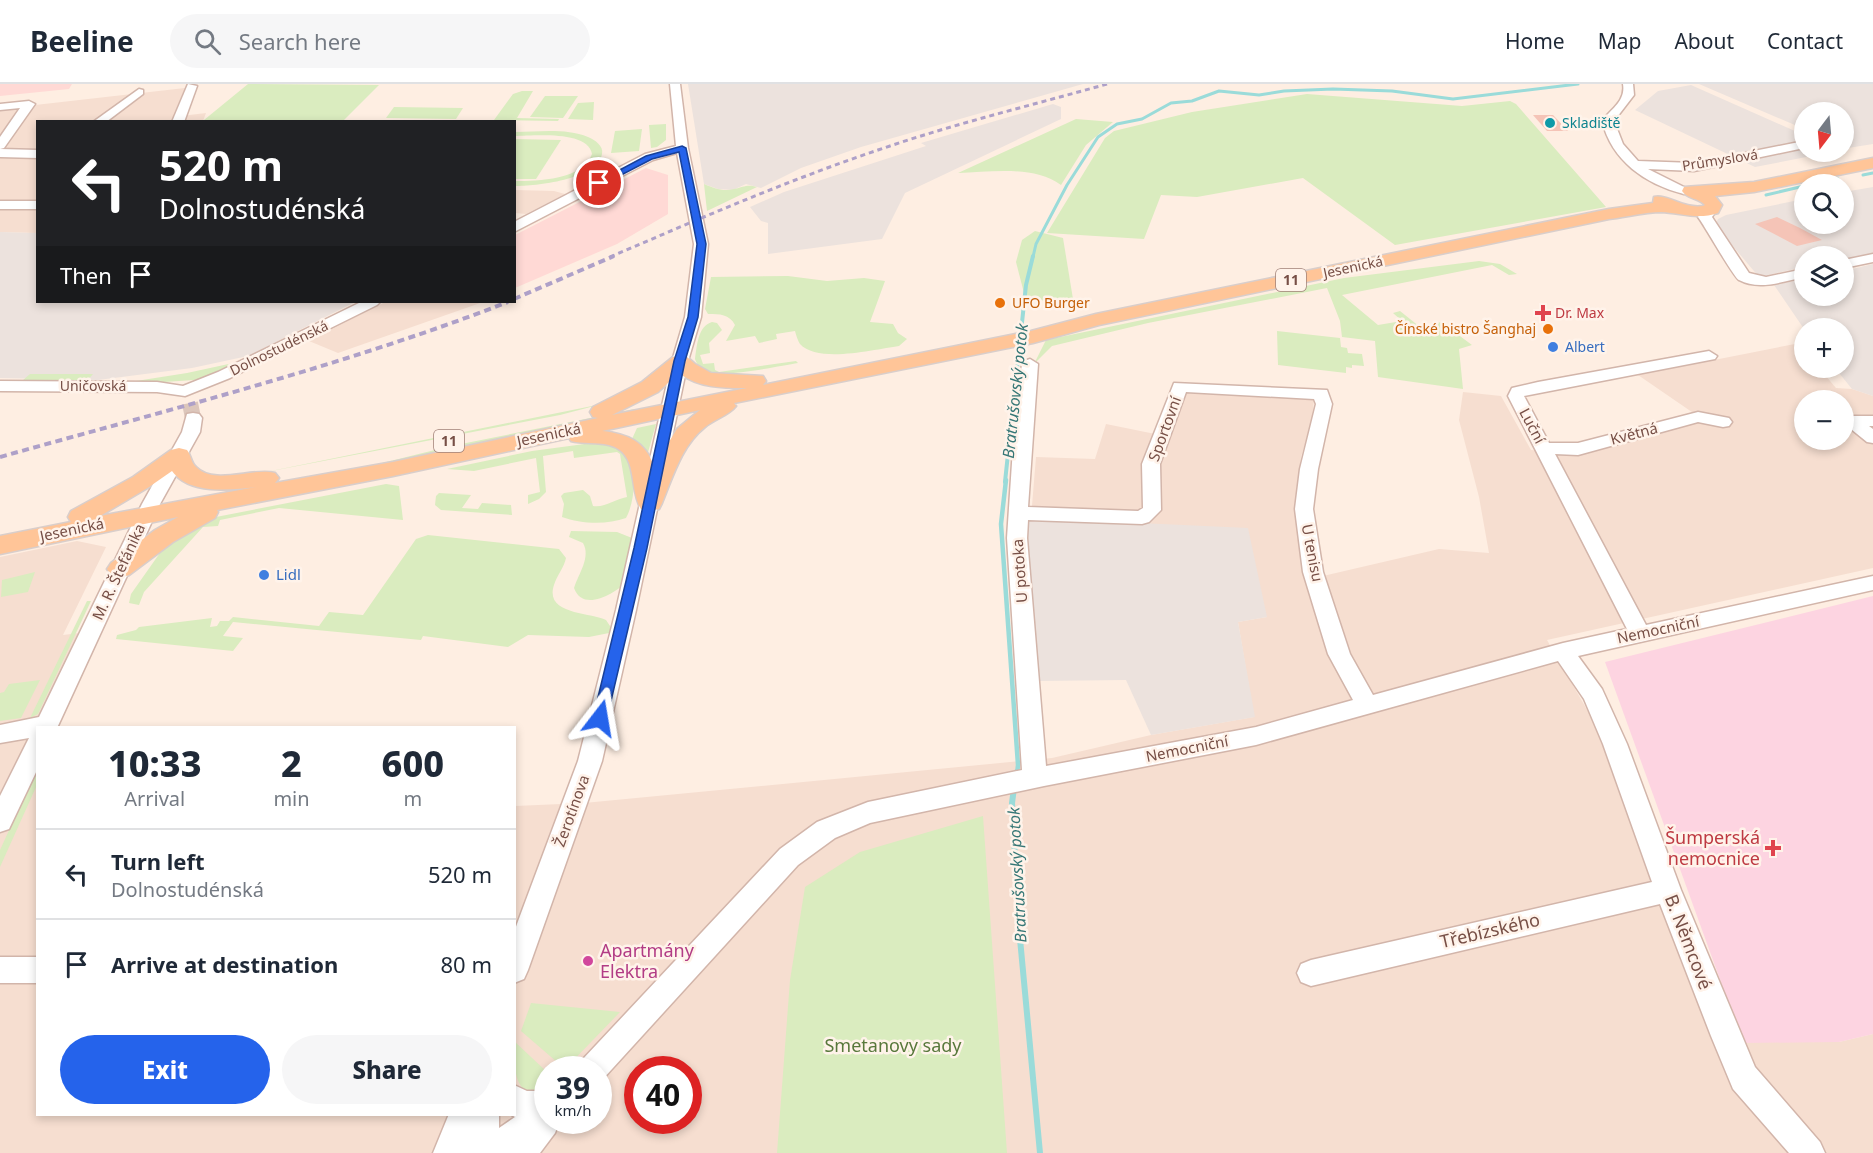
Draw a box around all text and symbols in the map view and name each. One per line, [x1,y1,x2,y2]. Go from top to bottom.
search box [170,14,590,68]
text: Beeline [30,22,134,60]
icon: search [191,25,224,58]
text: Search here [239,26,361,56]
text: Home [1505,27,1565,55]
text: Map [1598,27,1641,55]
text: About [1674,27,1734,55]
text: Contact [1767,27,1843,55]
north arrow [1794,102,1854,162]
map controls [1794,102,1854,450]
place label: Skladiště [1562,113,1621,132]
marker: Skladiště [1543,116,1557,130]
text: 520 m [159,136,283,193]
icon: left [60,144,138,222]
street label: Průmyslová [1681,144,1759,175]
pin [573,157,624,208]
icon: arrive [582,166,615,199]
button: search [1794,174,1854,234]
text: Dolnostudénská [159,190,365,227]
button: layers [1794,246,1854,306]
street label: Jesenická [1319,251,1385,283]
icon: arrive [124,258,157,291]
text: Then [60,260,112,290]
road number: 11 [1276,269,1306,291]
place label: UFO Burger [1012,293,1090,312]
marker: UFO Burger [993,296,1007,310]
place label: Dr. Max [1555,303,1605,322]
marker: Dr. Max [1536,306,1550,320]
street label: Dolnostudénská [227,316,331,380]
button: + [1794,318,1854,378]
place label: Čínské bistro Šanghaj [1395,319,1536,338]
water label: Bratrušovský potok [997,321,1033,460]
marker: Čínské bistro Šanghaj [1541,322,1555,336]
place label: Albert [1565,337,1605,356]
marker: Albert [1546,340,1560,354]
street label: Uničovská [60,376,126,395]
button: − [1794,390,1854,450]
street label: Sportovní [1143,392,1185,464]
street label: Luční [1515,404,1551,448]
street label: Jesenická [513,417,583,451]
street label: Květná [1608,417,1660,449]
road number: 11 [434,430,464,452]
street label: Jesenická [36,512,106,546]
street label: M. R. Štefánika [87,520,149,623]
street label: U tenisu [1298,522,1328,583]
street label: U potoka [1007,538,1031,604]
place label: Lidl [276,564,301,584]
marker: Lidl [257,568,271,582]
street label: Nemocniční [1615,610,1702,647]
position arrow [568,686,632,750]
street label: Nemocniční [1144,730,1231,766]
text: 10:33 [108,739,201,788]
text: 2 [281,739,302,788]
text: 600 [382,739,444,788]
street label: Žerotínova [549,772,593,850]
text: Arrival [124,785,185,812]
text: min [273,785,310,812]
text: m [403,785,422,812]
water label: Bratrušovský potok [1002,806,1032,943]
place label: Šumperská nemocnice [1665,825,1760,870]
marker: Šumperská nemocnice [1764,839,1782,857]
text: Turn left [111,846,205,876]
icon: left [60,858,93,891]
text: 520 m [428,859,492,889]
text: Dolnostudénská [111,876,264,903]
street label: B. Němcové [1660,891,1718,993]
street label: Třebízského [1437,907,1542,953]
place label: Apartmány Elektra [600,938,695,983]
icon: arrive [60,948,93,981]
text: Arrive at destination [111,949,338,979]
text: 80 m [441,949,492,979]
marker: Apartmány Elektra [581,954,595,968]
park label: Smetanovy sady [824,1033,962,1057]
button: Exit [60,1035,270,1104]
button: Share [282,1035,492,1104]
speed limit sign: 40 [624,1056,702,1134]
text: 39 [556,1067,590,1108]
text: km/h [555,1100,591,1120]

